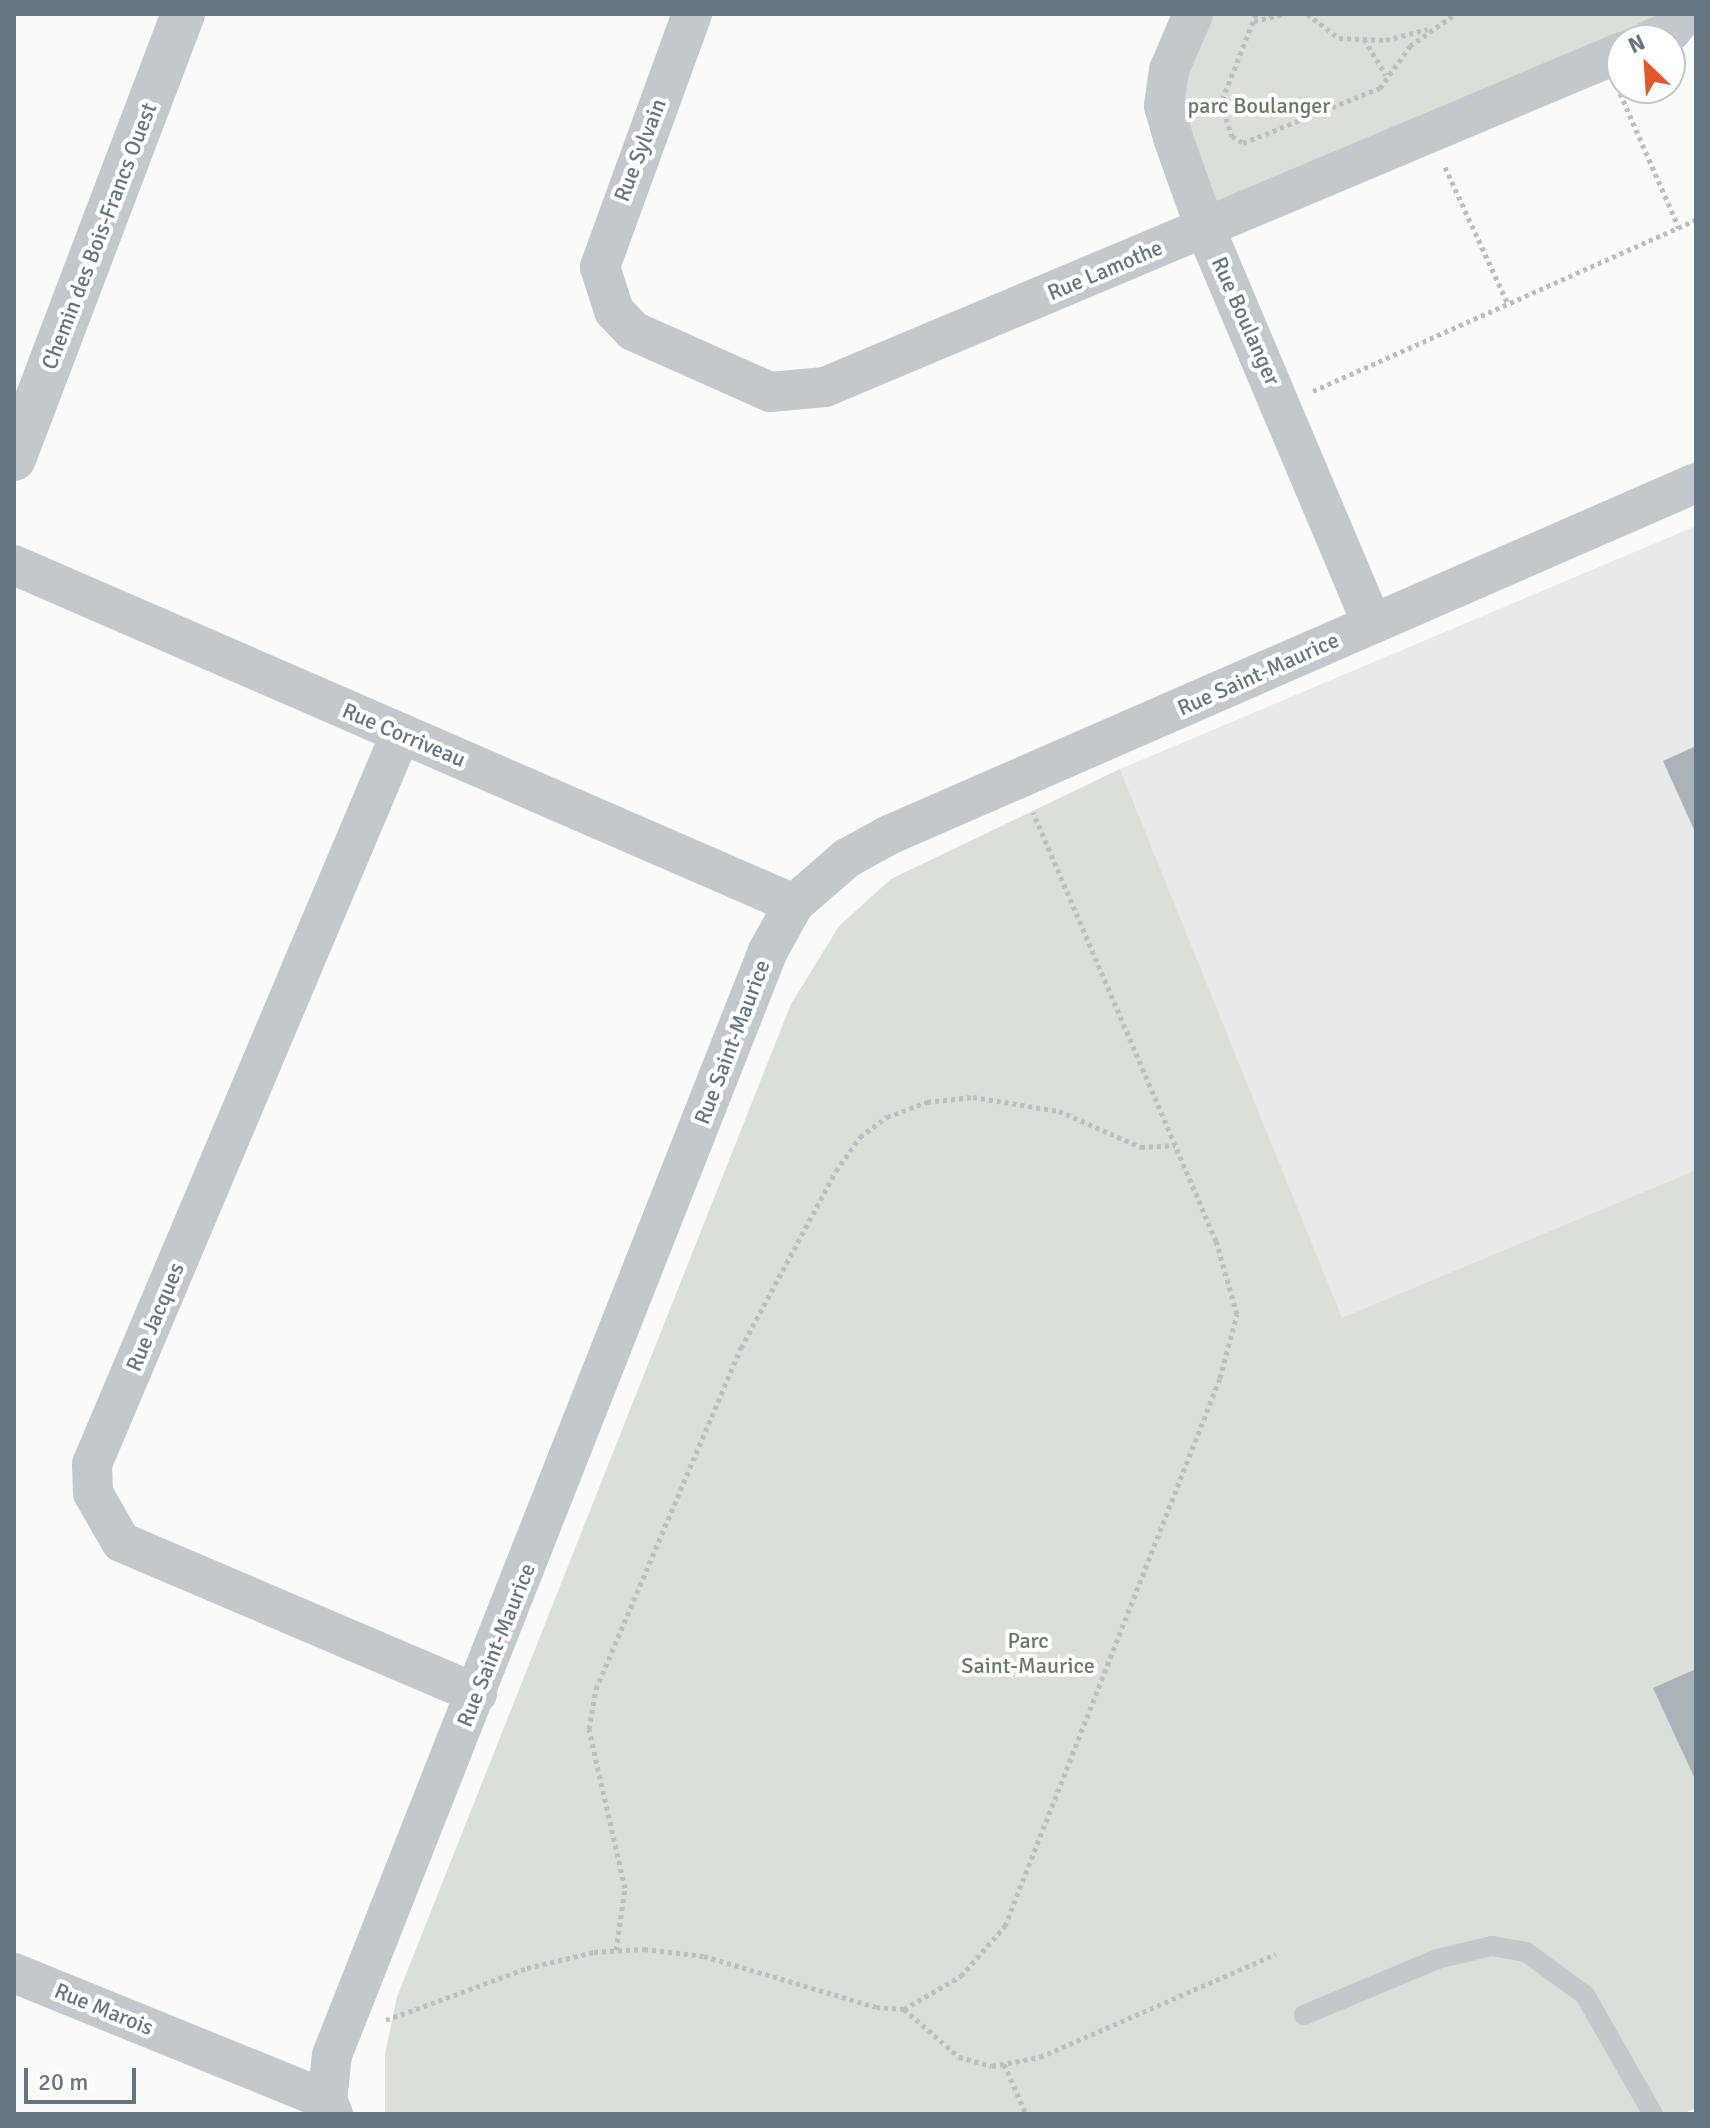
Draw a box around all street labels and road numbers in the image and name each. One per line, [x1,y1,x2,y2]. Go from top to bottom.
street label: Rue Sylvain [608,95,672,205]
street label: Chemin des Bois-Francs Ouest [36,99,162,373]
street label: Rue Lamothe [1043,234,1167,306]
street label: Rue Boulanger [1206,253,1286,389]
street label: Rue Saint-Maurice [1173,627,1343,721]
street label: Rue Corriveau [338,697,470,773]
street label: Rue Saint-Maurice [689,956,775,1128]
street label: Rue Jacques [120,1259,190,1375]
street label: Rue Saint-Maurice [451,1559,541,1731]
street label: Rue Marois [51,1977,157,2041]

